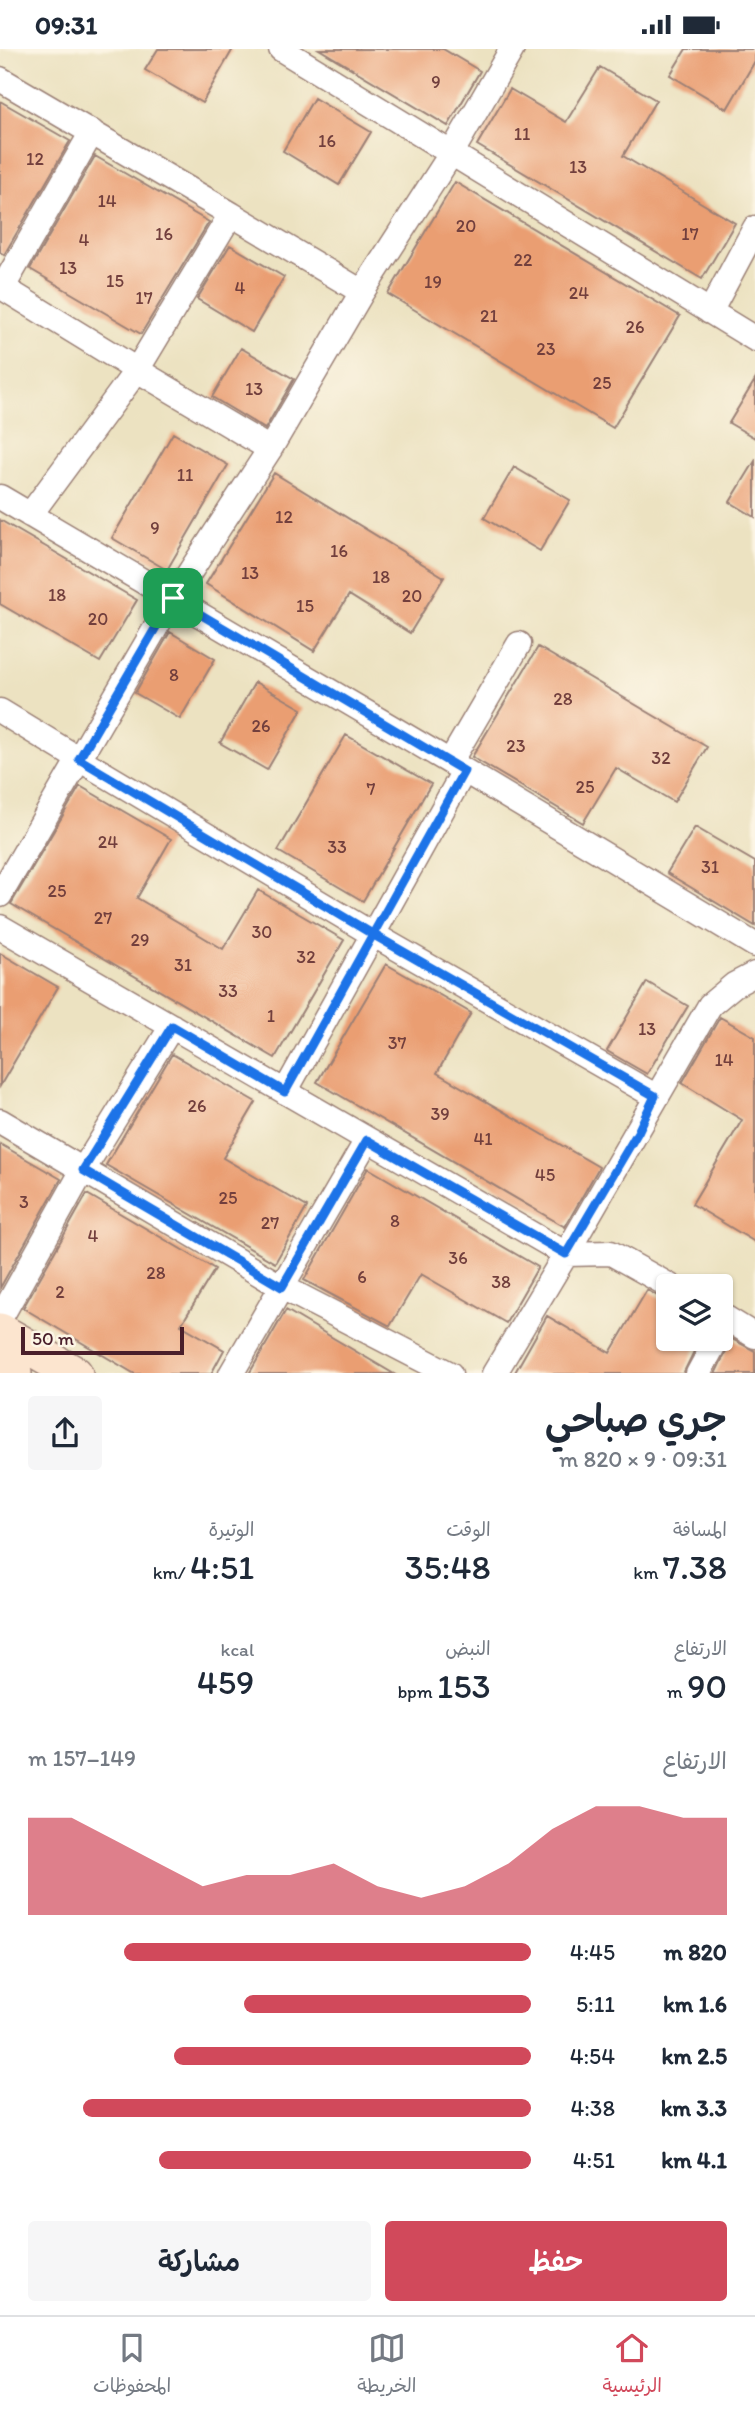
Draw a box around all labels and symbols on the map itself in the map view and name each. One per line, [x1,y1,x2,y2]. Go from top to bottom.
house number: 9 [431,71,441,93]
house number: 11 [514,123,530,145]
house number: 16 [318,130,336,152]
house number: 12 [26,148,44,170]
house number: 13 [569,156,587,178]
house number: 14 [97,190,117,212]
house number: 20 [456,215,476,237]
house number: 16 [155,223,173,245]
house number: 17 [681,223,699,245]
house number: 4 [79,229,90,251]
house number: 22 [514,249,533,271]
house number: 13 [59,257,77,279]
house number: 15 [106,270,124,292]
house number: 19 [424,271,442,293]
house number: 4 [235,277,246,299]
house number: 24 [569,282,589,304]
house number: 17 [135,287,153,309]
house number: 21 [480,305,498,327]
house number: 26 [626,316,645,338]
house number: 23 [536,338,556,360]
house number: 25 [593,372,611,394]
house number: 13 [245,378,263,400]
house number: 11 [177,464,193,486]
house number: 12 [275,506,293,528]
house number: 9 [150,517,160,539]
house number: 16 [330,540,348,562]
house number: 13 [241,562,259,584]
house number: 18 [372,566,390,588]
pin [143,568,203,628]
house number: 18 [48,584,66,606]
house number: 20 [402,585,422,607]
house number: 15 [296,595,314,617]
house number: 20 [88,608,108,630]
house number: 8 [169,664,179,686]
house number: 28 [553,688,573,710]
house number: 26 [252,715,271,737]
house number: 23 [506,735,526,757]
house number: 32 [651,747,671,769]
house number: 25 [576,776,594,798]
house number: 7 [367,778,376,800]
house number: 24 [98,831,118,853]
house number: 33 [327,836,347,858]
house number: 31 [701,856,719,878]
house number: 25 [48,880,66,902]
house number: 27 [94,907,112,929]
house number: 30 [252,921,272,943]
house number: 29 [131,929,149,951]
house number: 32 [296,946,316,968]
house number: 31 [174,954,192,976]
house number: 33 [218,980,238,1002]
house number: 1 [267,1005,275,1027]
house number: 13 [638,1018,656,1040]
house number: 37 [388,1032,406,1054]
house number: 14 [714,1049,734,1071]
house number: 26 [188,1095,207,1117]
house number: 39 [430,1103,450,1125]
house number: 41 [473,1128,493,1150]
house number: 45 [535,1164,555,1186]
house number: 25 [219,1187,237,1209]
house number: 3 [19,1191,29,1213]
house number: 8 [390,1210,400,1232]
house number: 27 [261,1212,279,1234]
house number: 4 [88,1225,99,1247]
house number: 36 [448,1247,468,1269]
house number: 28 [146,1262,166,1284]
house number: 6 [357,1266,367,1288]
house number: 38 [491,1271,511,1293]
house number: 2 [55,1281,65,1303]
scale bar [21,1325,184,1356]

